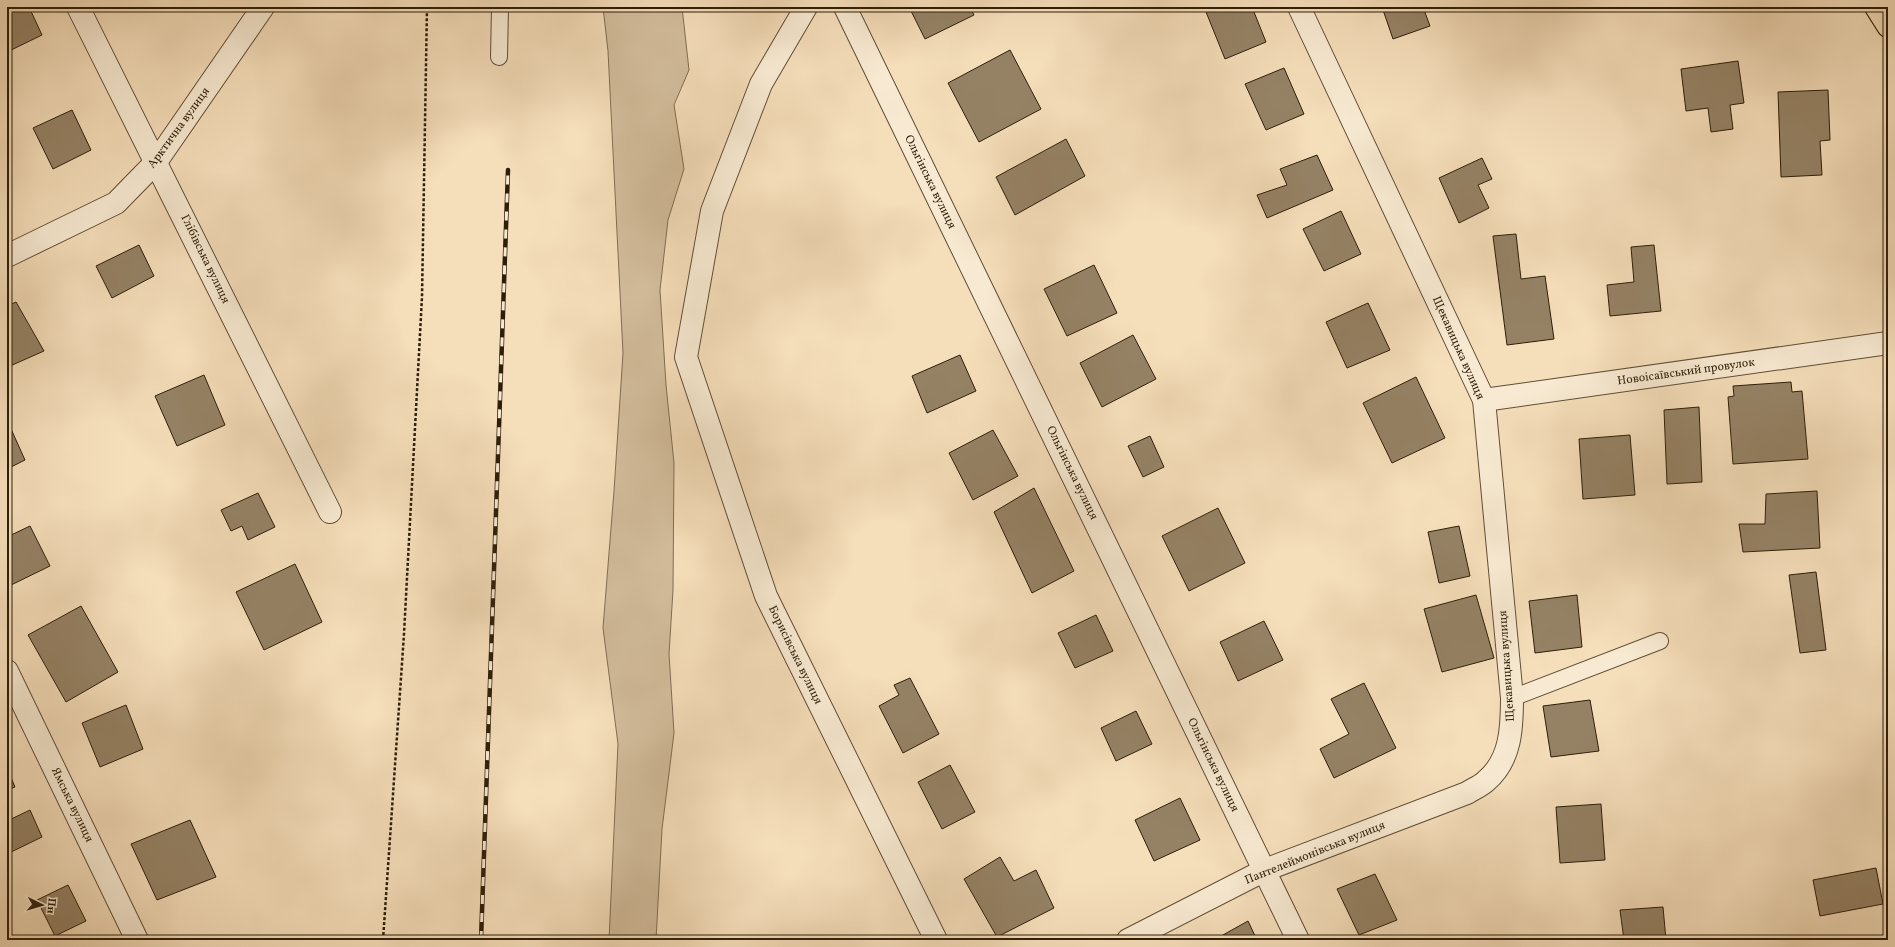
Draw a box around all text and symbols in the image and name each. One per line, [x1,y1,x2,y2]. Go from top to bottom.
street label: Арктична вулиця [144,84,214,172]
street label: Ольгінська вулиця [900,132,960,232]
street label: Глібівська вулиця [176,212,234,306]
street label: Щекавицька вулиця [1428,294,1488,402]
street label: Новоісаївський провулок [1616,354,1756,390]
street label: Ольгінська вулиця [1042,423,1102,523]
street label: Борисівська вулиця [764,603,826,707]
street label: Щекавицька вулиця [1495,610,1519,722]
street label: Ольгінська вулиця [1183,715,1243,815]
street label: Ямська вулиця [47,765,97,845]
street label: Пантелеймонівська вулиця [1242,817,1388,889]
north arrow [22,885,62,925]
text: Пн [42,897,59,914]

